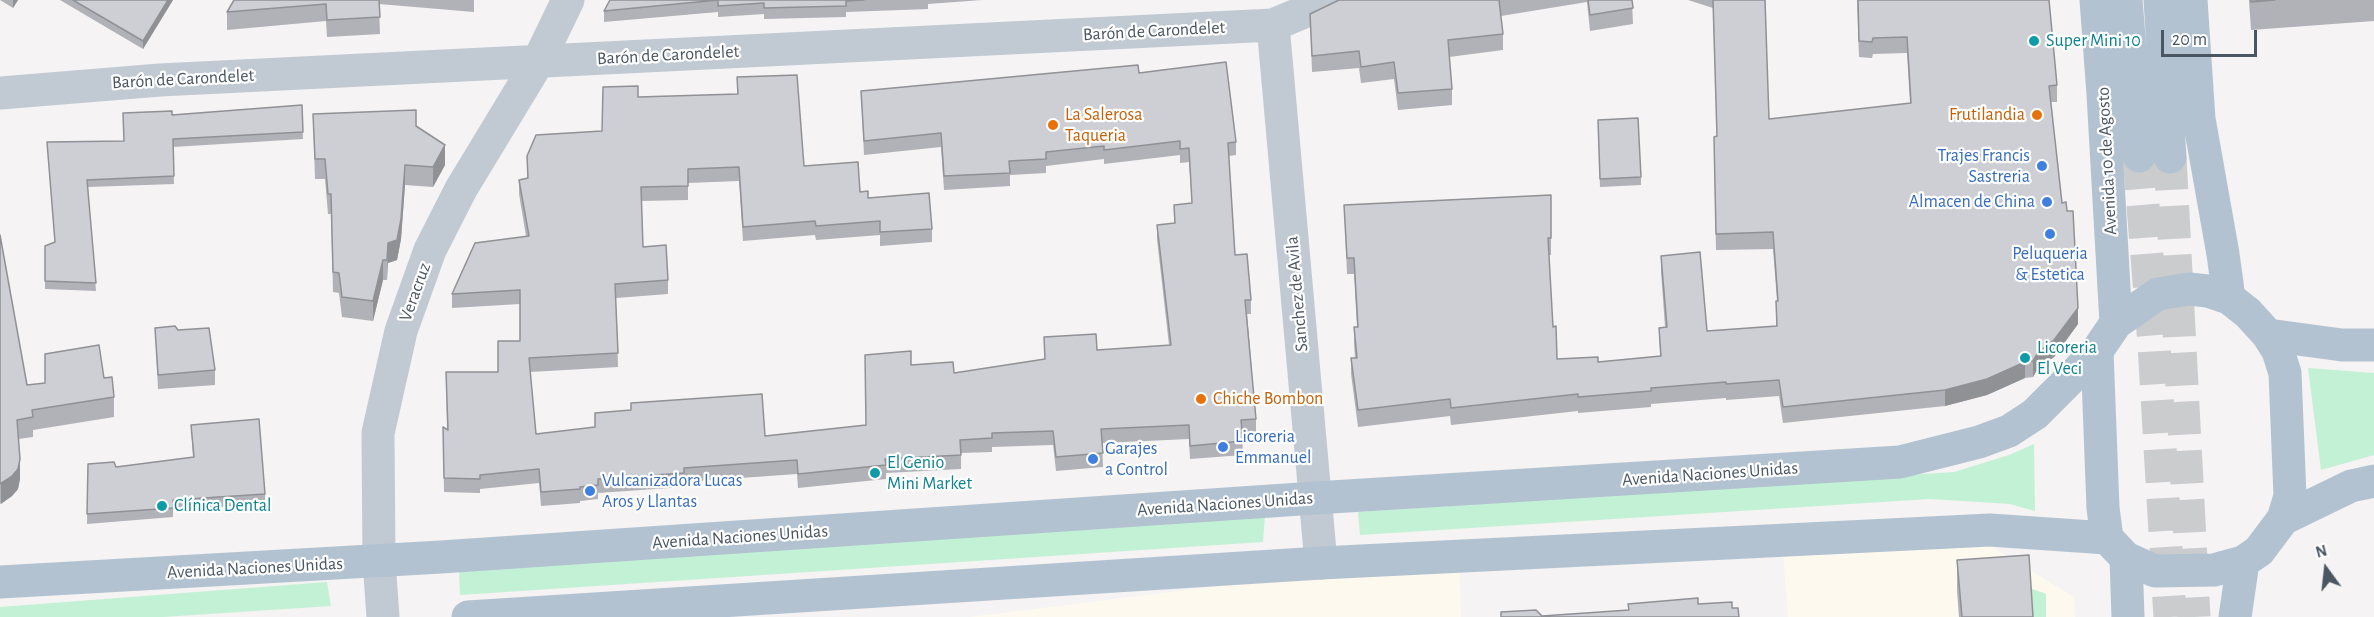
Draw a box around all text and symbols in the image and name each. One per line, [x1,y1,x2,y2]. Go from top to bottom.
street label: Barón de Carondelet [1082,16,1226,46]
scale bar [2164,18,2260,56]
place label: Super Mini 10 [2046,30,2141,52]
text: 20 m [2172,31,2207,49]
marker: Super Mini 10 [2027,34,2041,48]
street label: Barón de Carondelet [596,40,740,70]
street label: Barón de Carondelet [111,64,255,94]
street label: Avenida 10 de Agosto [2092,86,2122,236]
place label: La Salerosa Taqueria [1065,104,1143,146]
place label: Frutilandia [1949,104,2025,126]
marker: Frutilandia [2030,108,2044,122]
marker: La Salerosa Taqueria [1046,118,1060,132]
place label: Trajes Francis Sastreria [1938,145,2030,188]
marker: Trajes Francis Sastreria [2035,159,2049,173]
place label: Almacen de China [1909,191,2035,213]
marker: Almacen de China [2040,195,2054,209]
marker: Peluqueria & Estetica [2043,227,2057,241]
street label: Sanchez de Avila [1281,235,1313,353]
place label: Peluqueria & Estetica [2012,243,2088,286]
street label: Veracruz [394,260,436,324]
place label: Licoreria El Veci [2037,337,2097,380]
marker: Licoreria El Veci [2018,351,2032,365]
place label: Chiche Bombon [1213,388,1323,410]
marker: Chiche Bombon [1194,392,1208,406]
place label: Licoreria Emmanuel [1235,426,1311,468]
place label: Garajes a Control [1105,438,1168,480]
marker: Licoreria Emmanuel [1216,440,1230,454]
place label: El Genio Mini Market [887,452,972,494]
marker: Garajes a Control [1086,452,1100,466]
street label: Avenida Naciones Unidas [1621,457,1799,491]
marker: El Genio Mini Market [868,466,882,480]
place label: Vulcanizadora Lucas Aros y Llantas [602,470,742,512]
marker: Vulcanizadora Lucas Aros y Llantas [583,484,597,498]
street label: Avenida Naciones Unidas [1136,487,1314,521]
place label: Clínica Dental [174,495,272,517]
marker: Clínica Dental [155,499,169,513]
street label: Avenida Naciones Unidas [651,520,829,554]
north arrow [2296,539,2356,599]
text: N [2314,542,2329,561]
street label: Avenida Naciones Unidas [166,553,344,583]

